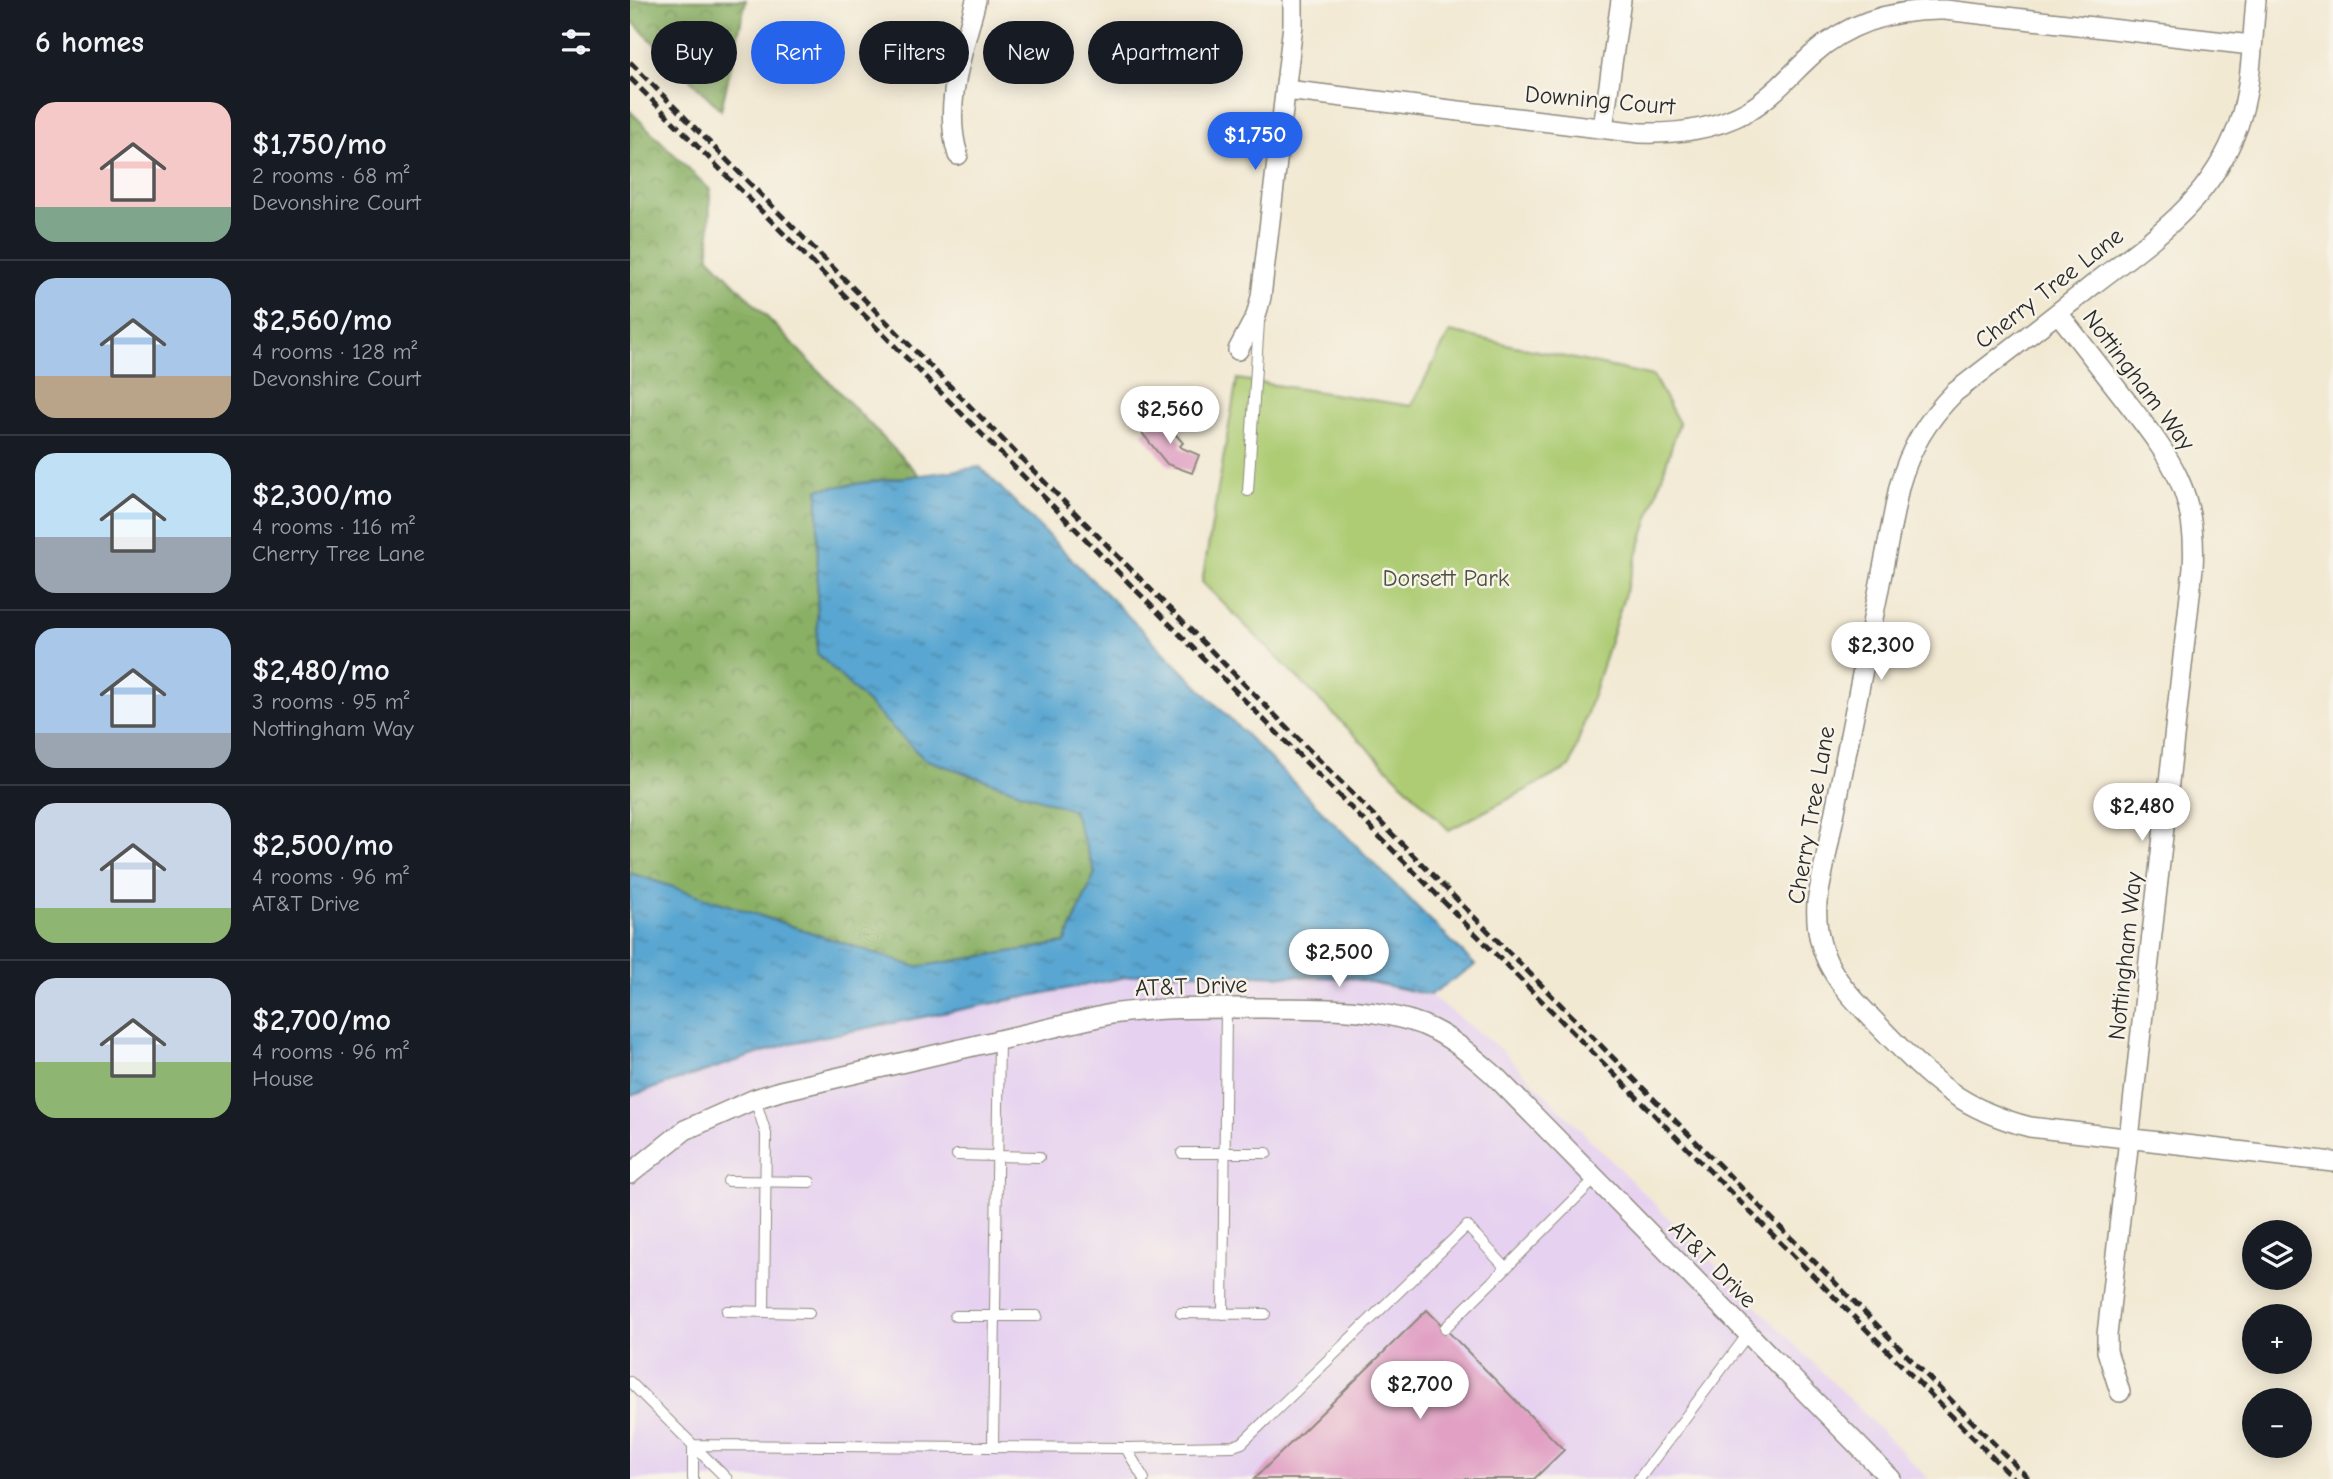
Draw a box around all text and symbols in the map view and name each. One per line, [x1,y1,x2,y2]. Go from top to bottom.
chip: Buy [651,21,737,84]
chip: Rent [751,21,845,84]
chip: Filters [859,21,969,84]
chip: New [983,21,1074,84]
chip: Apartment [1088,21,1243,84]
icon: filters [557,23,595,61]
text: 6 homes [35,25,144,60]
street label: Downing Court [1524,79,1677,121]
pin: $1,750 [1198,113,1312,172]
text: $1,750 [1224,121,1287,148]
text: $1,750/mo [252,127,387,162]
icon: home [91,130,175,214]
text: 2 rooms · 68 m² [252,162,410,189]
text: Devonshire Court [252,189,421,216]
street label: Cherry Tree Lane [1969,221,2129,355]
text: $2,560/mo [252,303,392,338]
street label: Nottingham Way [2077,304,2201,456]
icon: home [91,306,175,390]
text: 4 rooms · 128 m² [252,338,417,365]
text: Devonshire Court [252,365,421,392]
pin: $2,560 [1113,386,1227,446]
text: $2,560 [1136,395,1204,422]
text: $2,300/mo [252,478,392,513]
icon: home [91,481,175,565]
text: 4 rooms · 116 m² [252,513,415,540]
text: Cherry Tree Lane [252,540,425,567]
park label: Dorsett Park [1383,564,1510,592]
pin: $2,300 [1824,622,1938,682]
text: $2,300 [1847,631,1915,658]
text: $2,480/mo [252,653,390,688]
icon: home [91,656,175,740]
text: 3 rooms · 95 m² [252,688,410,715]
text: Nottingham Way [252,715,414,742]
street label: Cherry Tree Lane [1782,724,1840,906]
pin: $2,480 [2085,784,2199,843]
text: $2,480 [2109,792,2175,819]
text: $2,500/mo [252,828,394,863]
icon: home [91,831,175,915]
text: 4 rooms · 96 m² [252,863,409,890]
street label: Nottingham Way [2102,870,2148,1041]
text: AT&T Drive [252,890,360,917]
pin: $2,500 [1282,930,1396,989]
text: $2,500 [1305,938,1373,965]
street label: AT&T Drive [1134,970,1248,1002]
text: $2,700/mo [252,1003,391,1038]
icon: home [91,1006,175,1090]
text: 4 rooms · 96 m² [252,1038,409,1065]
text: House [252,1065,314,1092]
street label: AT&T Drive [1663,1214,1763,1314]
map controls [2242,1220,2312,1458]
button: layers [2242,1220,2312,1290]
button: + [2242,1304,2312,1374]
pin: $2,700 [1363,1362,1477,1421]
text: $2,700 [1387,1370,1453,1397]
button: − [2242,1388,2312,1458]

